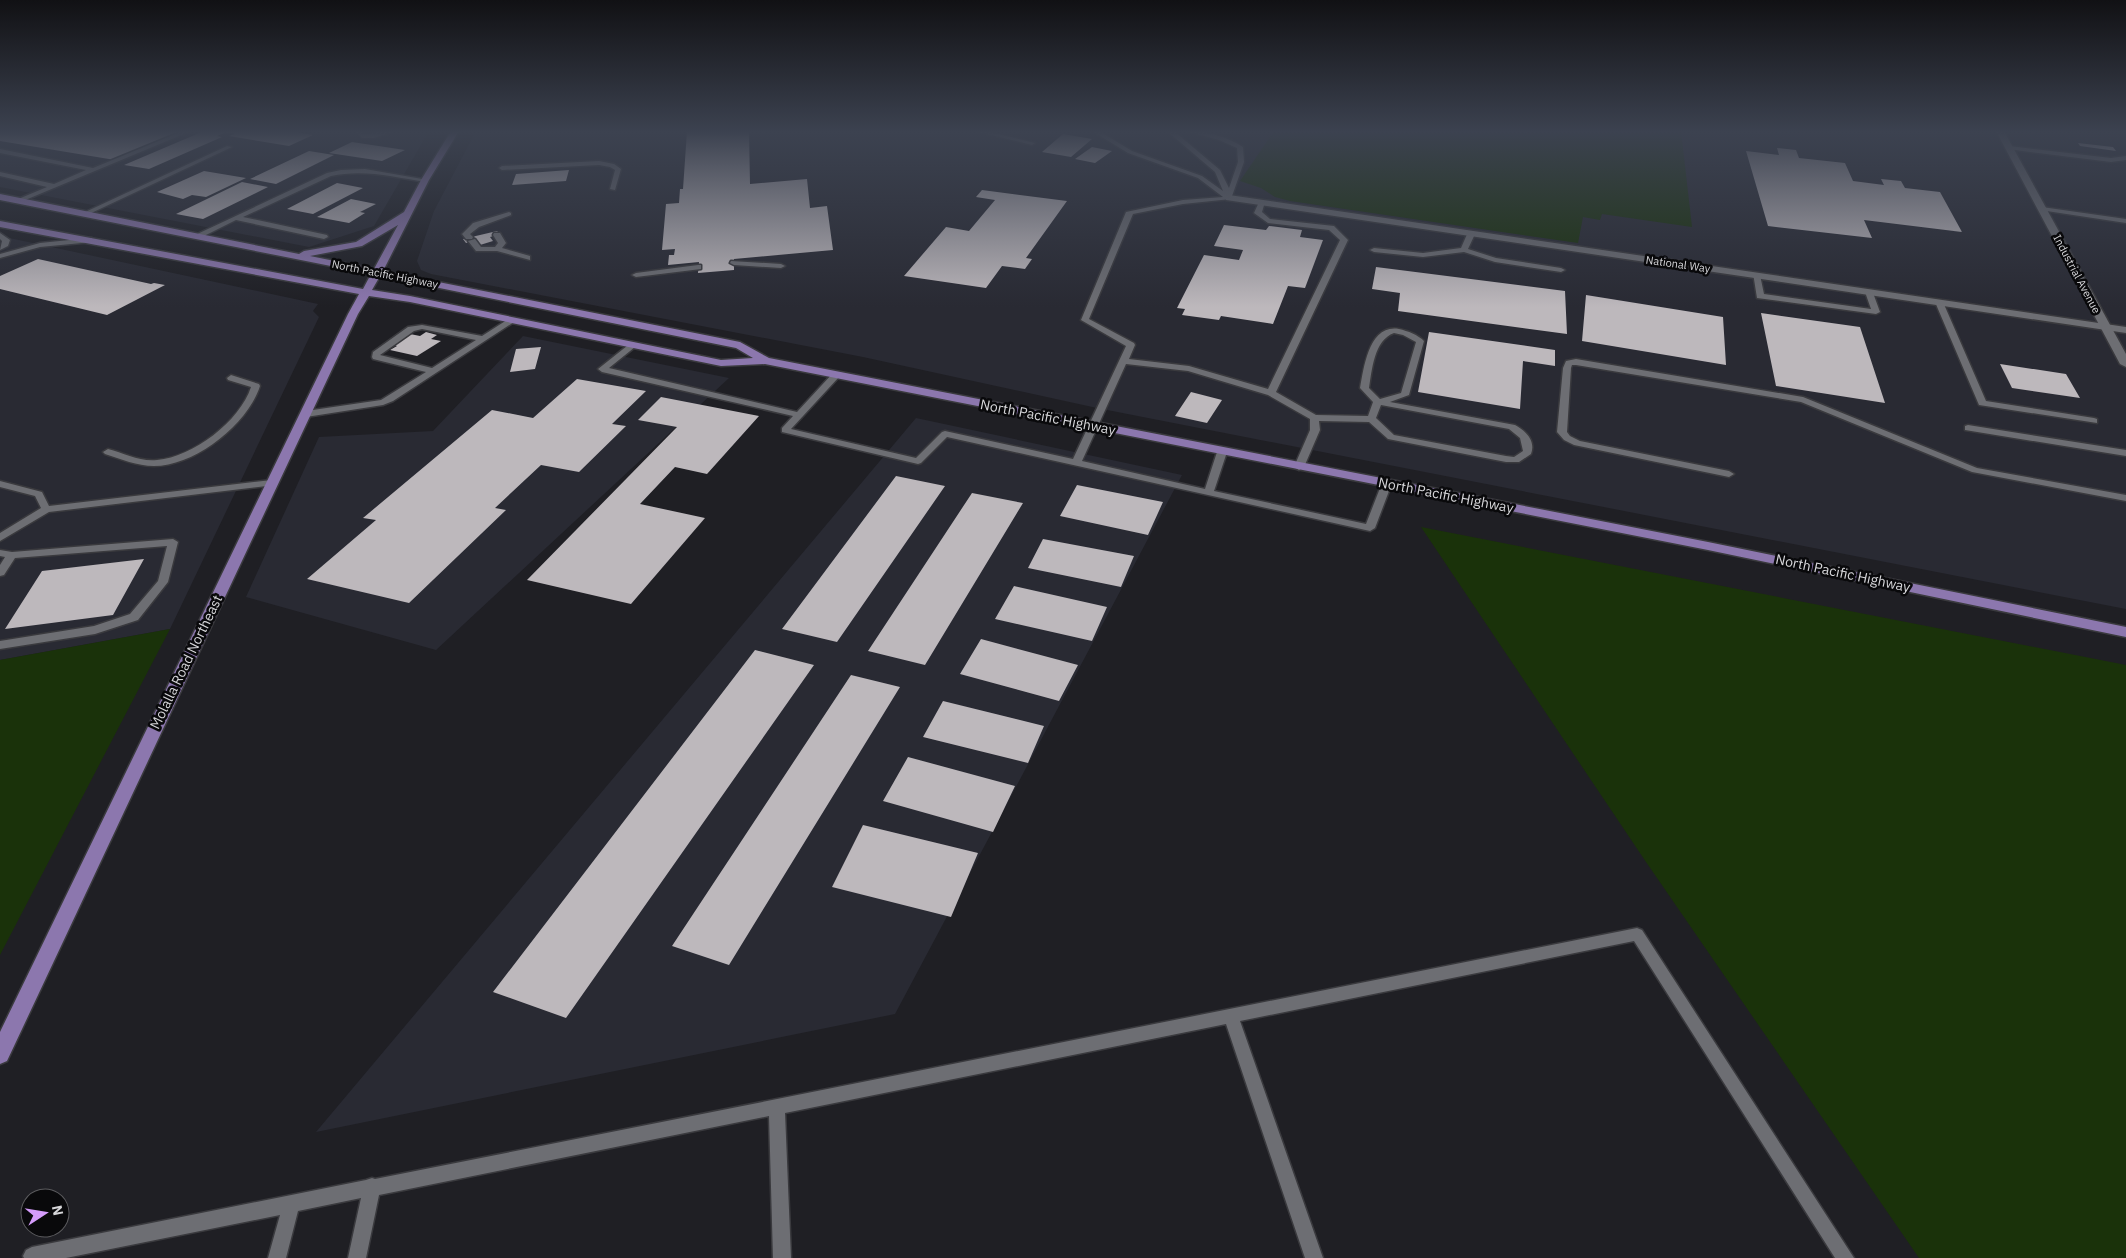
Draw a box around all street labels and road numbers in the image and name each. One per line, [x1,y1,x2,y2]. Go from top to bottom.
street label: Industrial Avenue [2050,232,2104,316]
street label: National Way [1645,253,1712,276]
street label: North Pacific Highway [331,257,440,291]
street label: North Pacific Highway [979,395,1117,439]
street label: North Pacific Highway [1377,473,1515,517]
street label: North Pacific Highway [1774,550,1912,596]
street label: Molalla Road Northeast [146,592,226,732]

